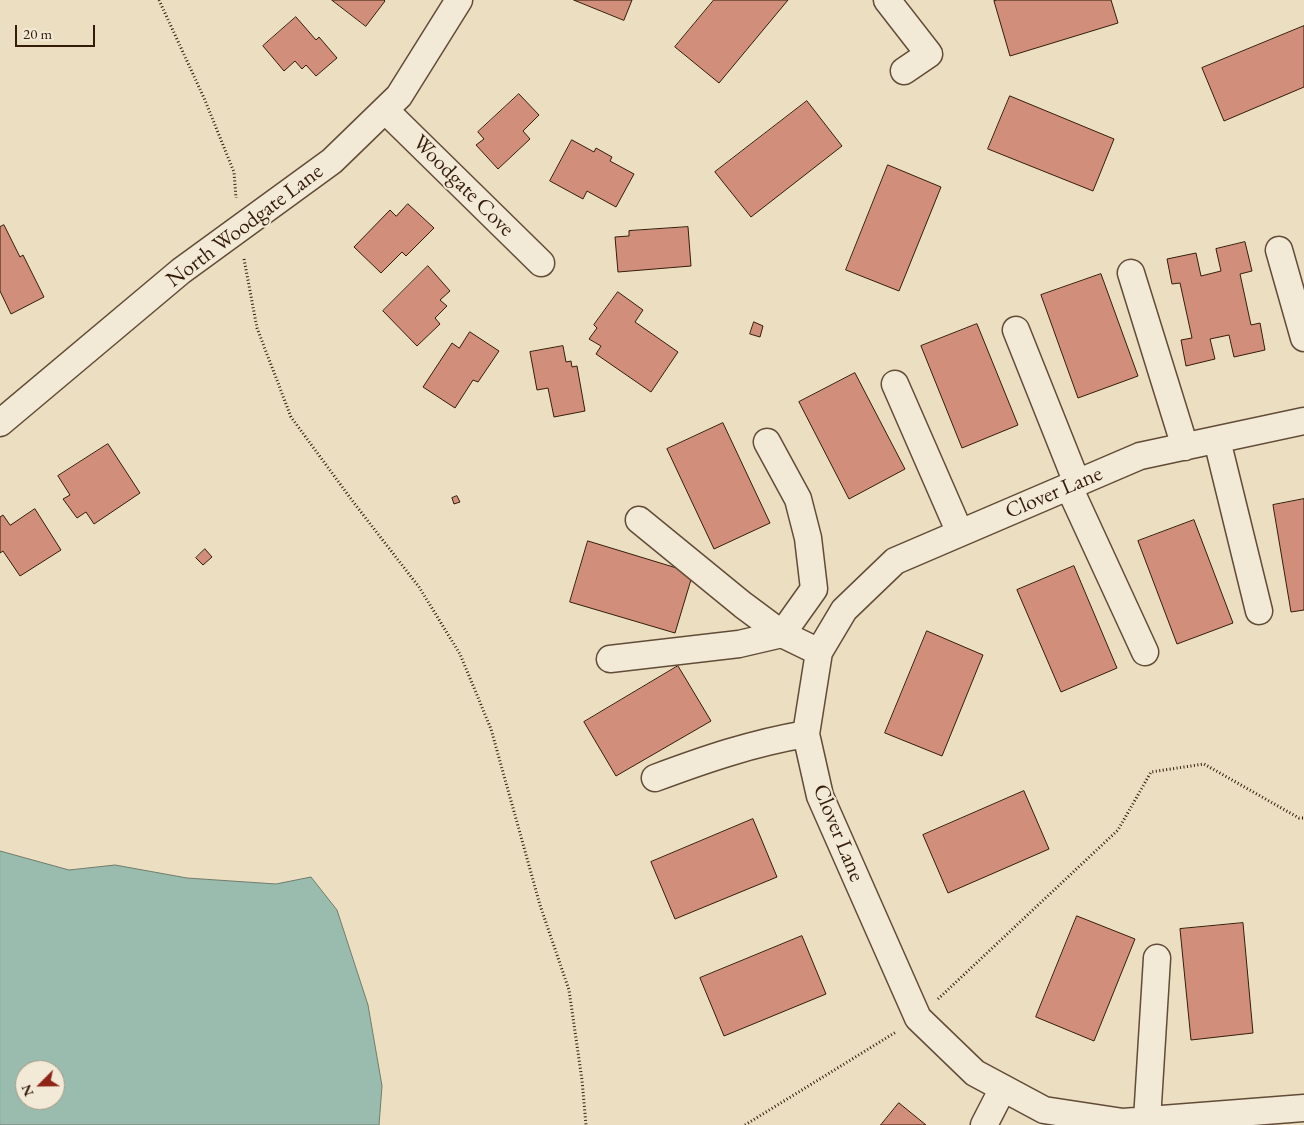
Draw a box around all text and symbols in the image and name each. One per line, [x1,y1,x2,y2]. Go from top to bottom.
scale bar [18,15,98,47]
text: 20 m [23,24,52,43]
street label: Woodgate Cove [407,130,519,242]
street label: North Woodgate Lane [161,159,329,293]
street label: Clover Lane [1002,461,1106,525]
street label: Clover Lane [807,780,869,886]
north arrow [15,1060,65,1110]
text: N [17,1082,38,1099]

